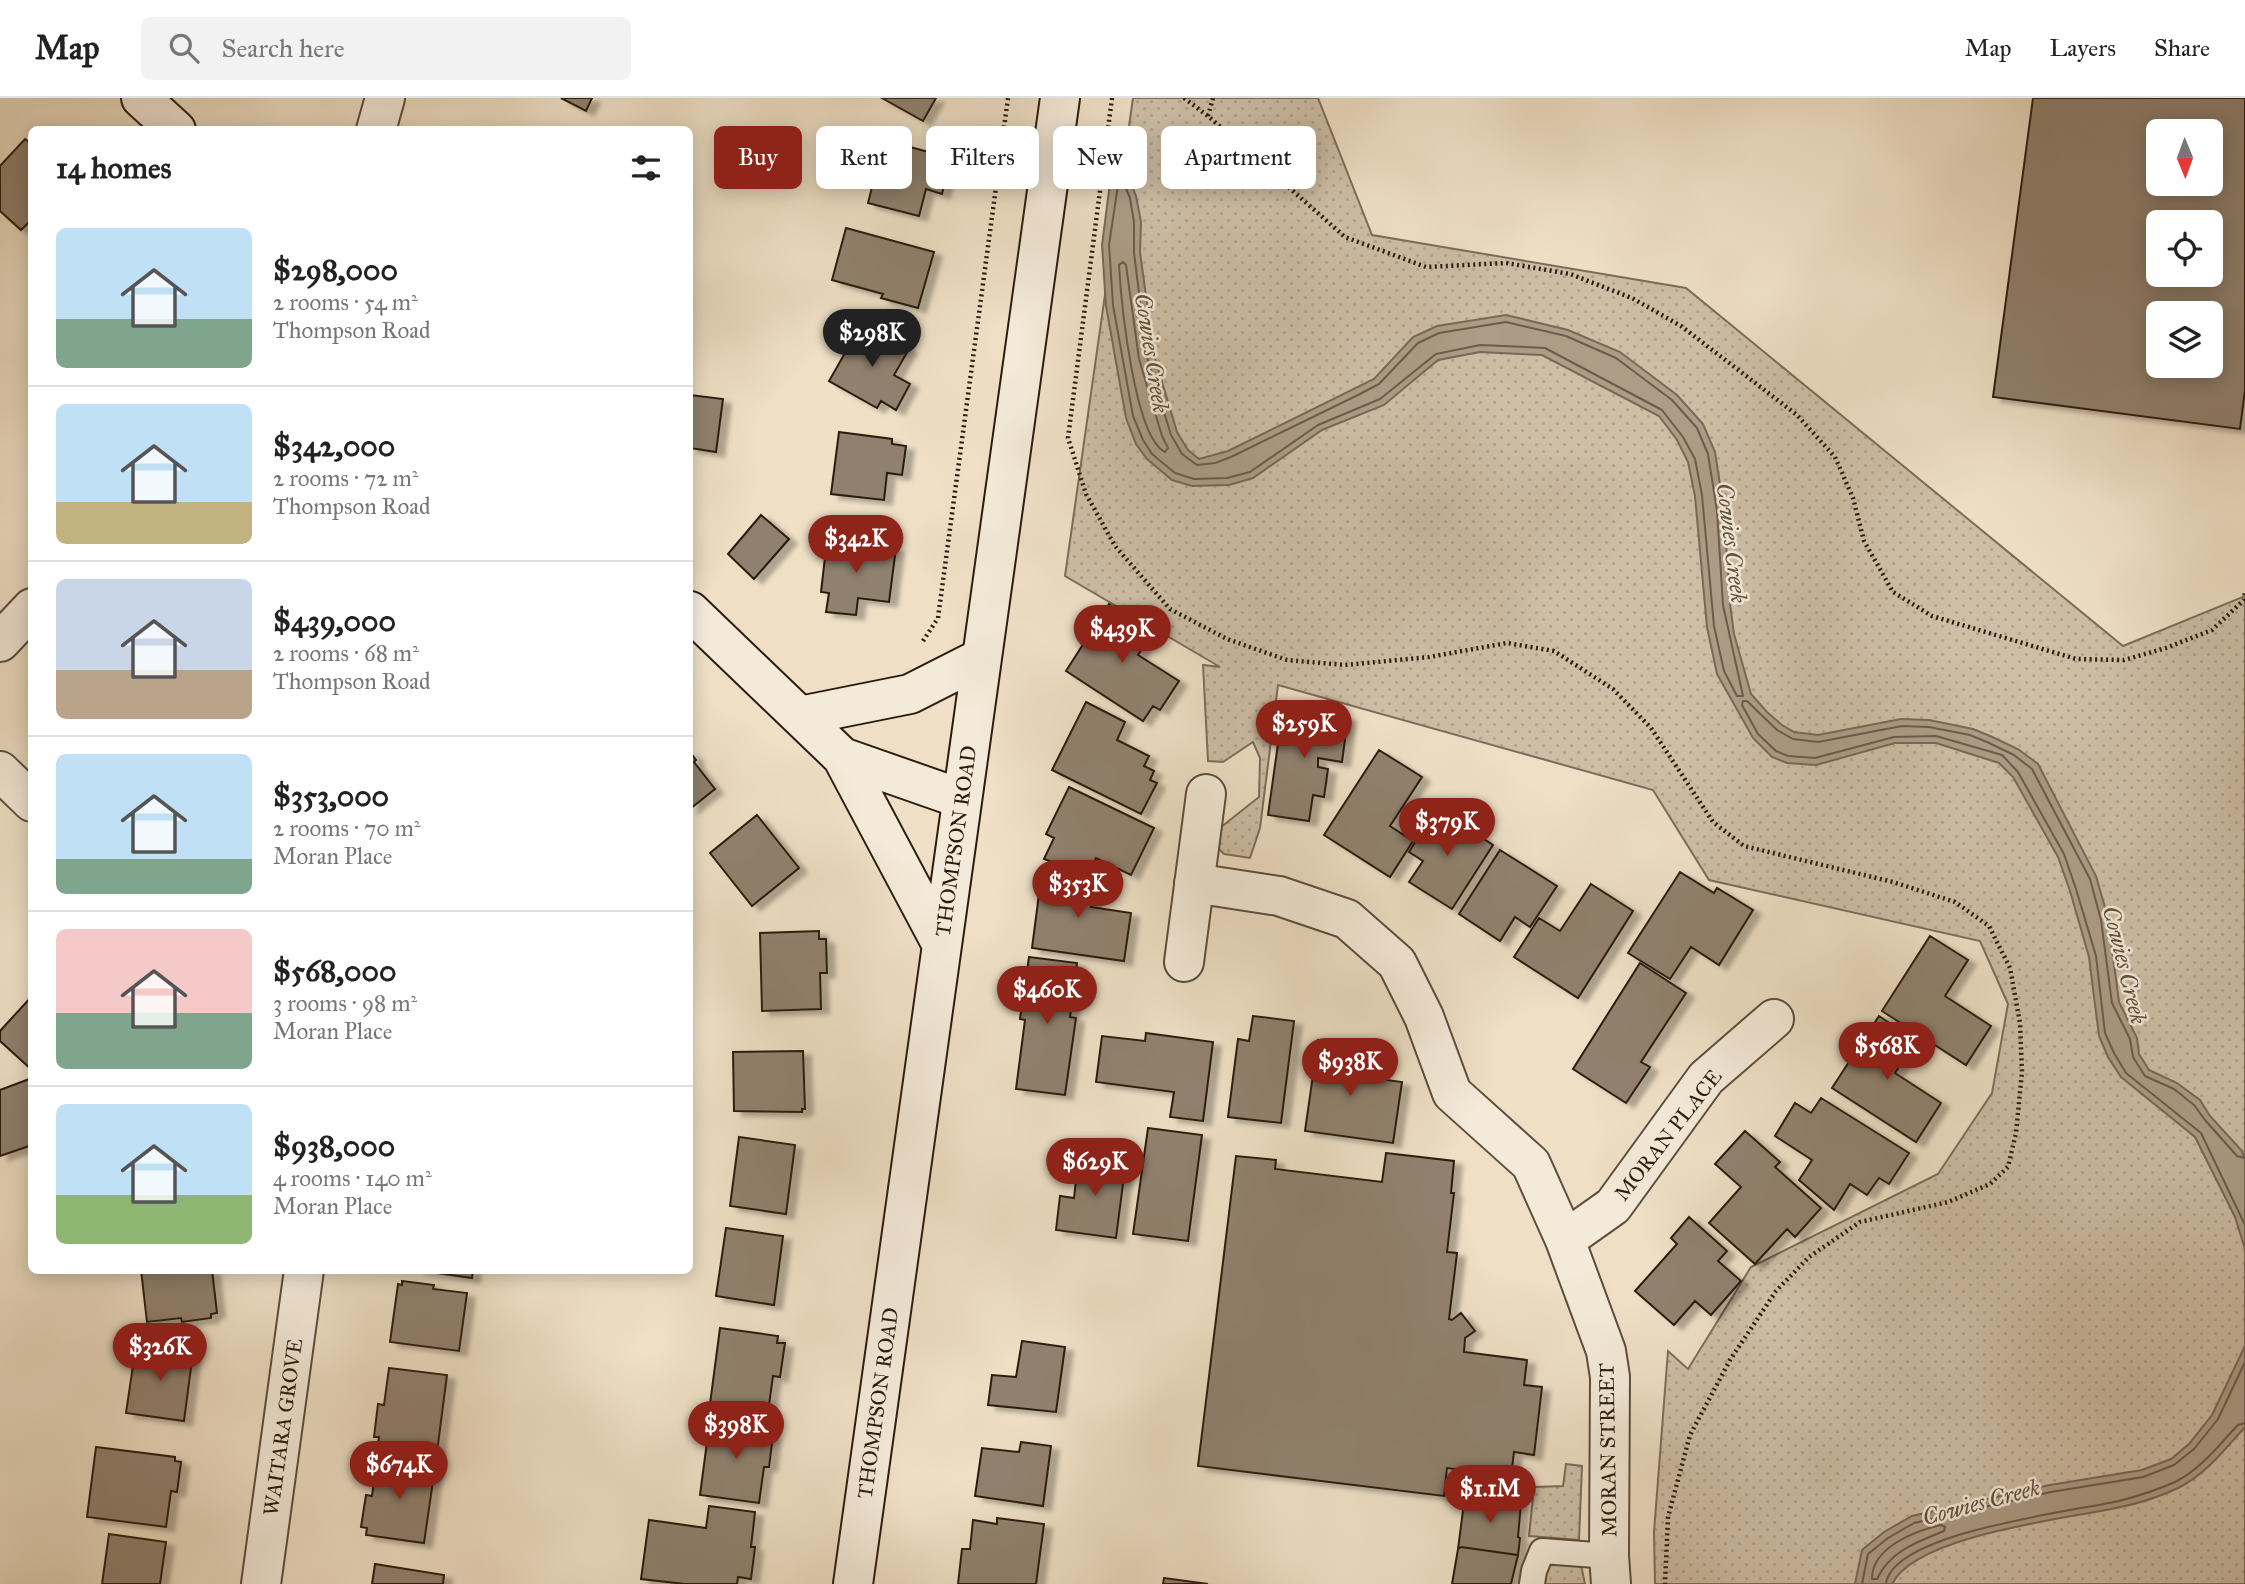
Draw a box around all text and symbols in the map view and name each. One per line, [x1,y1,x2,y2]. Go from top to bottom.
search box [141,17,631,80]
text: Map [35,28,99,68]
icon: search [165,29,203,67]
text: Search here [221,32,345,64]
text: Map [1965,33,2012,63]
text: Layers [2050,33,2116,63]
text: Share [2154,33,2210,63]
north arrow [2146,119,2222,196]
map controls [2146,119,2223,378]
chip: Buy [714,126,802,189]
chip: Rent [816,126,912,189]
chip: Filters [926,126,1039,189]
chip: New [1053,126,1147,189]
chip: Apartment [1161,126,1316,189]
icon: filters [627,149,665,187]
text: 14 homes [56,150,171,186]
button: locate [2146,210,2223,287]
text: $298,000 [273,252,398,288]
icon: home [112,256,196,340]
text: 2 rooms · 54 m² [273,288,418,316]
water label: Cowies Creek [1129,291,1175,415]
button: layers [2146,301,2223,378]
pin: $298K [823,310,921,369]
text: Thompson Road [273,316,431,344]
text: $298K [839,318,905,346]
text: $342,000 [273,428,395,464]
icon: home [112,432,196,516]
text: 2 rooms · 72 m² [273,464,418,492]
water label: Cowies Creek [1711,481,1753,605]
text: Thompson Road [273,492,431,520]
pin: $342K [807,516,905,575]
text: $342K [824,524,888,552]
text: $439,000 [273,603,396,639]
pin: $439K [1073,606,1171,665]
icon: home [112,607,196,691]
text: $439K [1090,614,1154,642]
text: 2 rooms · 68 m² [273,639,419,667]
text: Thompson Road [273,667,431,695]
pin: $259K [1255,700,1353,760]
text: $259K [1272,709,1336,737]
street label: THOMPSON ROAD [930,744,982,938]
text: $353,000 [273,778,389,814]
icon: home [112,782,196,866]
pin: $379K [1398,798,1496,858]
text: $379K [1415,807,1479,835]
text: 2 rooms · 70 m² [273,814,421,842]
text: Moran Place [273,842,392,870]
pin: $353K [1029,860,1127,920]
text: $353K [1048,869,1108,897]
water label: Cowies Creek [2097,903,2153,1027]
text: $568,000 [273,953,396,989]
icon: home [112,957,196,1041]
pin: $460K [998,967,1096,1026]
text: $460K [1013,975,1081,1003]
text: 3 rooms · 98 m² [273,989,417,1017]
text: Moran Place [273,1017,392,1045]
pin: $568K [1838,1023,1936,1082]
text: $568K [1855,1031,1919,1059]
pin: $938K [1301,1038,1399,1098]
text: $938K [1318,1047,1382,1075]
street label: MORAN PLACE [1609,1064,1727,1206]
text: $938,000 [273,1128,395,1164]
icon: home [112,1132,196,1216]
pin: $629K [1046,1138,1144,1198]
text: $629K [1062,1147,1128,1175]
text: 4 rooms · 140 m² [273,1164,432,1192]
text: Moran Place [273,1192,392,1220]
street label: THOMPSON ROAD [852,1306,904,1500]
pin: $326K [111,1324,209,1383]
text: $326K [129,1332,191,1360]
street label: WAITARA GROVE [258,1337,308,1517]
street label: MORAN STREET [1593,1363,1623,1537]
pin: $398K [687,1402,785,1461]
text: $398K [704,1410,768,1438]
pin: $674K [350,1442,448,1501]
text: $674K [366,1450,432,1478]
pin: $1.1M [1441,1466,1539,1525]
water label: Cowies Creek [1919,1473,2043,1531]
text: $1.1M [1460,1474,1520,1502]

